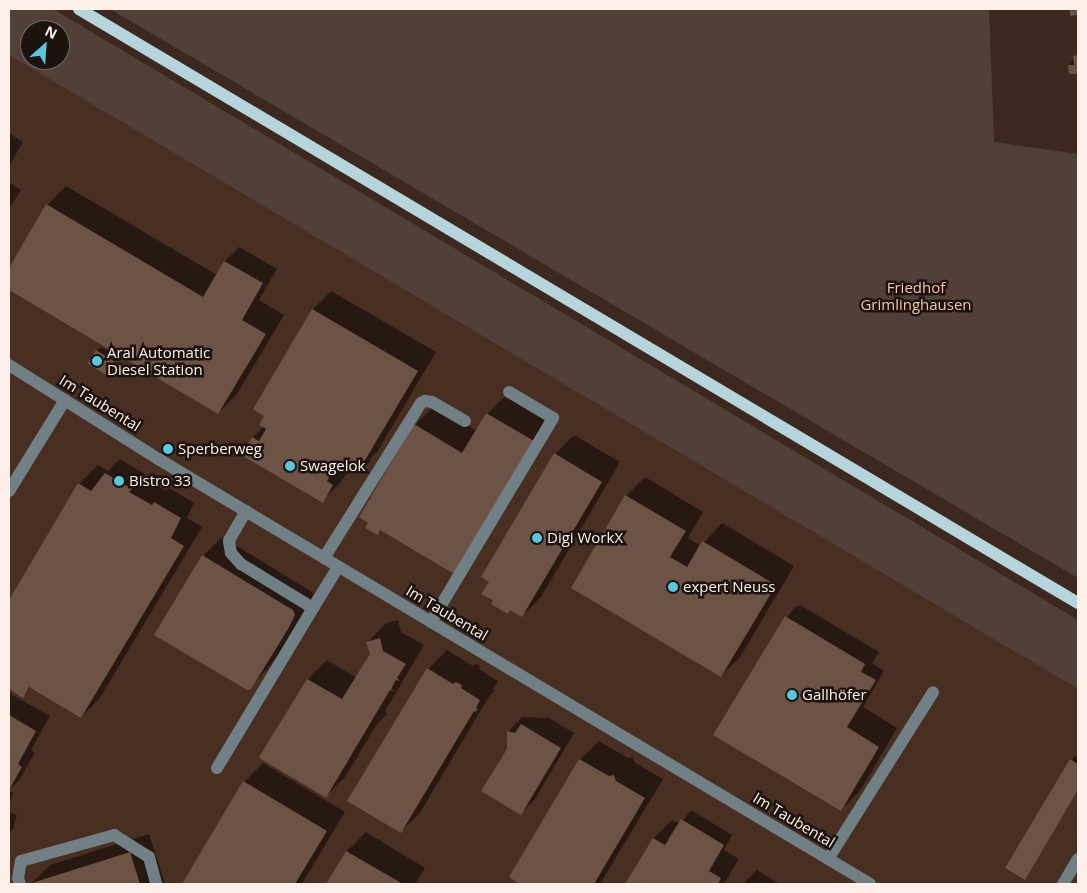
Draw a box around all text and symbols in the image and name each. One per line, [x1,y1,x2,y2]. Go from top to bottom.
north arrow [20,20,70,70]
text: N [42,21,61,43]
park label: Friedhof Grimlinghausen [860,278,972,313]
place label: Aral Automatic Diesel Station [107,343,210,378]
marker: Aral Automatic Diesel Station [91,355,103,367]
street label: Im Taubental [56,371,144,435]
place label: Sperberweg [178,440,262,458]
marker: Sperberweg [162,443,174,455]
place label: Swagelok [300,457,365,475]
marker: Swagelok [284,460,296,472]
place label: Bistro 33 [129,472,191,490]
marker: Bistro 33 [113,475,125,487]
place label: Digi WorkX [547,529,623,547]
marker: Digi WorkX [531,532,543,544]
place label: expert Neuss [683,578,775,596]
marker: expert Neuss [667,581,679,593]
street label: Im Taubental [403,582,491,644]
place label: Gallhöfer [802,686,867,704]
marker: Gallhöfer [786,689,798,701]
street label: Im Taubental [750,789,838,851]

